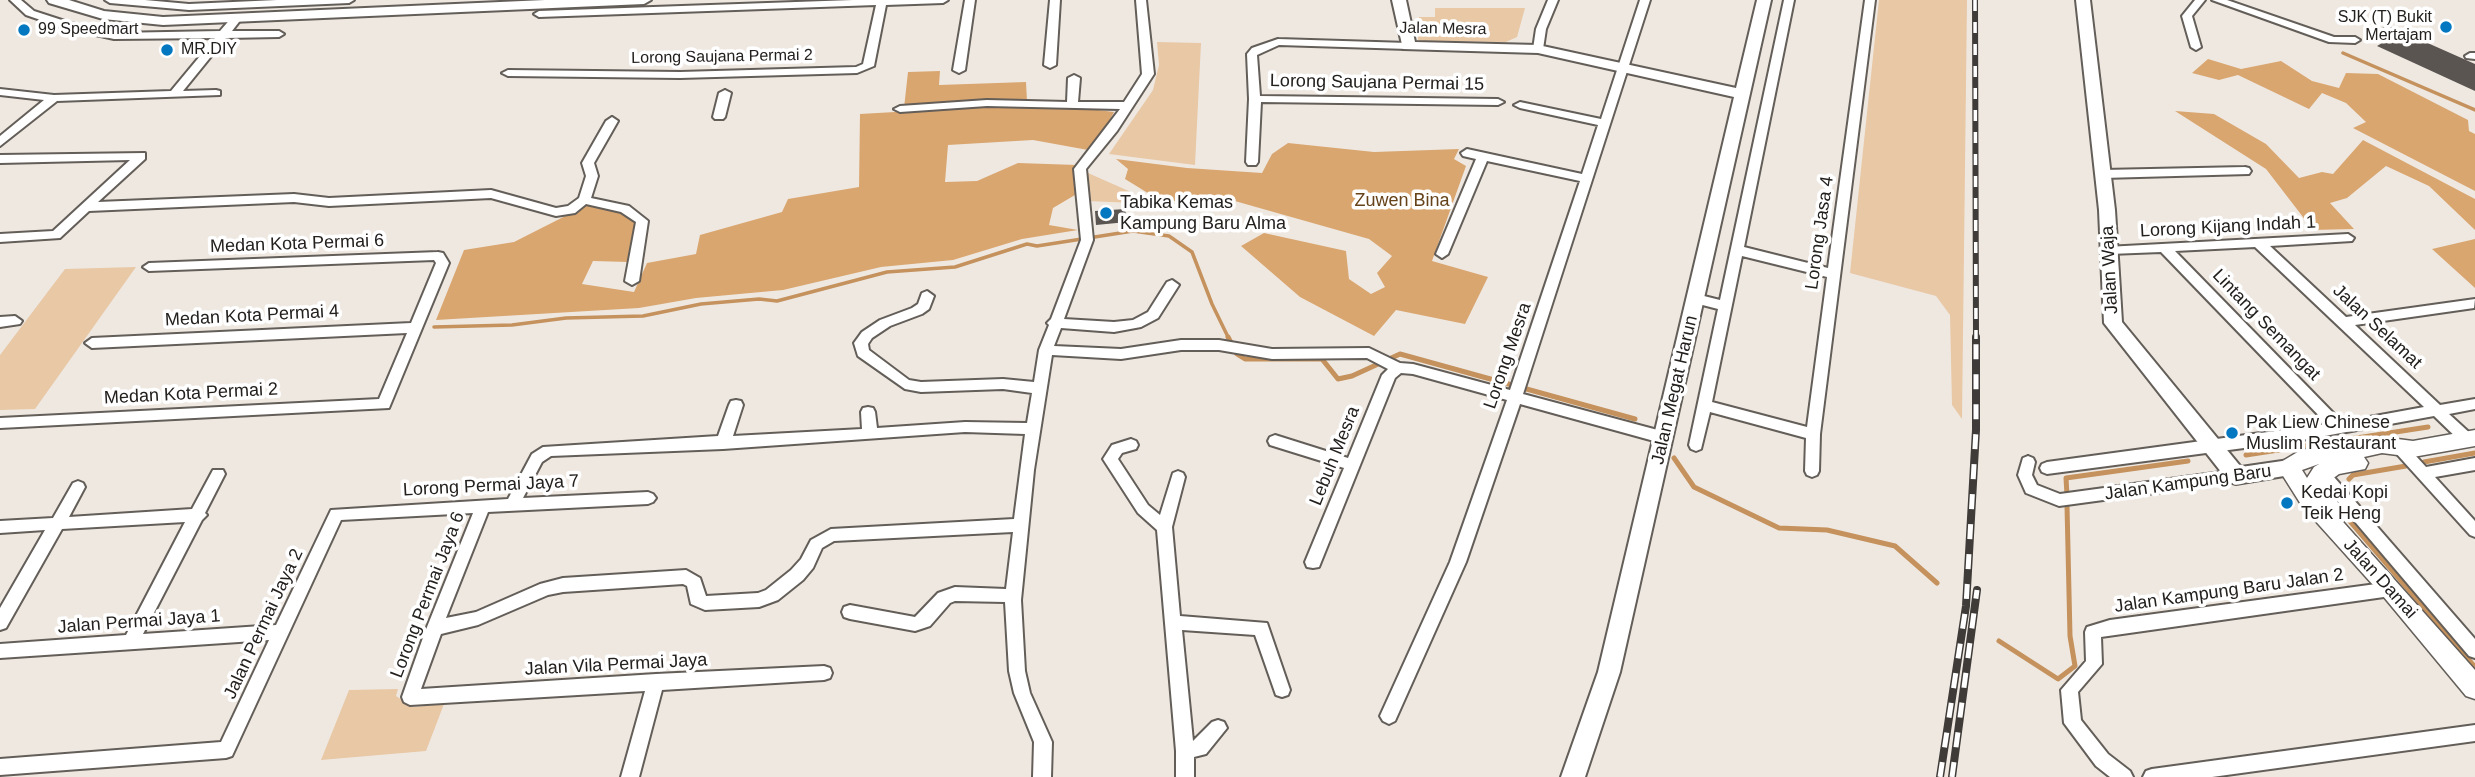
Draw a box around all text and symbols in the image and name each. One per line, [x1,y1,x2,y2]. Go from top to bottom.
place label: SJK (T) Bukit Mertajam [2338,8,2432,46]
street label: Jalan Mesra [1399,19,1487,39]
marker: SJK (T) Bukit Mertajam [2438,19,2454,35]
place label: 99 Speedmart [38,20,139,40]
marker: 99 Speedmart [16,22,32,38]
place label: MR.DIY [181,40,237,60]
marker: MR.DIY [159,42,175,58]
street label: Lorong Saujana Permai 2 [631,46,813,68]
street label: Lorong Saujana Permai 15 [1270,70,1484,96]
street label: Lorong Jasa 4 [1801,175,1839,291]
park label: Zuwen Bina [1354,190,1450,212]
place label: Tabika Kemas Kampung Baru Alma [1120,192,1286,234]
marker: Tabika Kemas Kampung Baru Alma [1098,205,1114,221]
street label: Lorong Kijang Indah 1 [2139,212,2317,242]
street label: Jalan Waja [2097,225,2123,315]
street label: Medan Kota Permai 6 [210,230,384,258]
street label: Lintang Semangat [2207,265,2325,385]
street label: Jalan Selamat [2328,280,2426,374]
street label: Lorong Mesra [1480,300,1536,412]
street label: Medan Kota Permai 4 [165,301,339,331]
street label: Jalan Megat Harun [1647,313,1703,467]
street label: Medan Kota Permai 2 [104,379,278,409]
street label: Lebuh Mesra [1305,403,1365,509]
place label: Pak Liew Chinese Muslim Restaurant [2246,412,2396,454]
marker: Pak Liew Chinese Muslim Restaurant [2224,425,2240,441]
street label: Jalan Kampung Baru [2103,461,2273,505]
street label: Lorong Permai Jaya 7 [403,471,579,501]
place label: Kedai Kopi Teik Heng [2301,482,2388,524]
marker: Kedai Kopi Teik Heng [2279,495,2295,511]
street label: Lorong Permai Jaya 6 [386,509,470,681]
street label: Jalan Damai [2339,535,2421,623]
street label: Jalan Permai Jaya 2 [220,546,308,702]
street label: Jalan Kampung Baru Jalan 2 [2113,564,2345,618]
street label: Jalan Permai Jaya 1 [57,606,221,638]
street label: Jalan Vila Permai Jaya [524,649,708,681]

